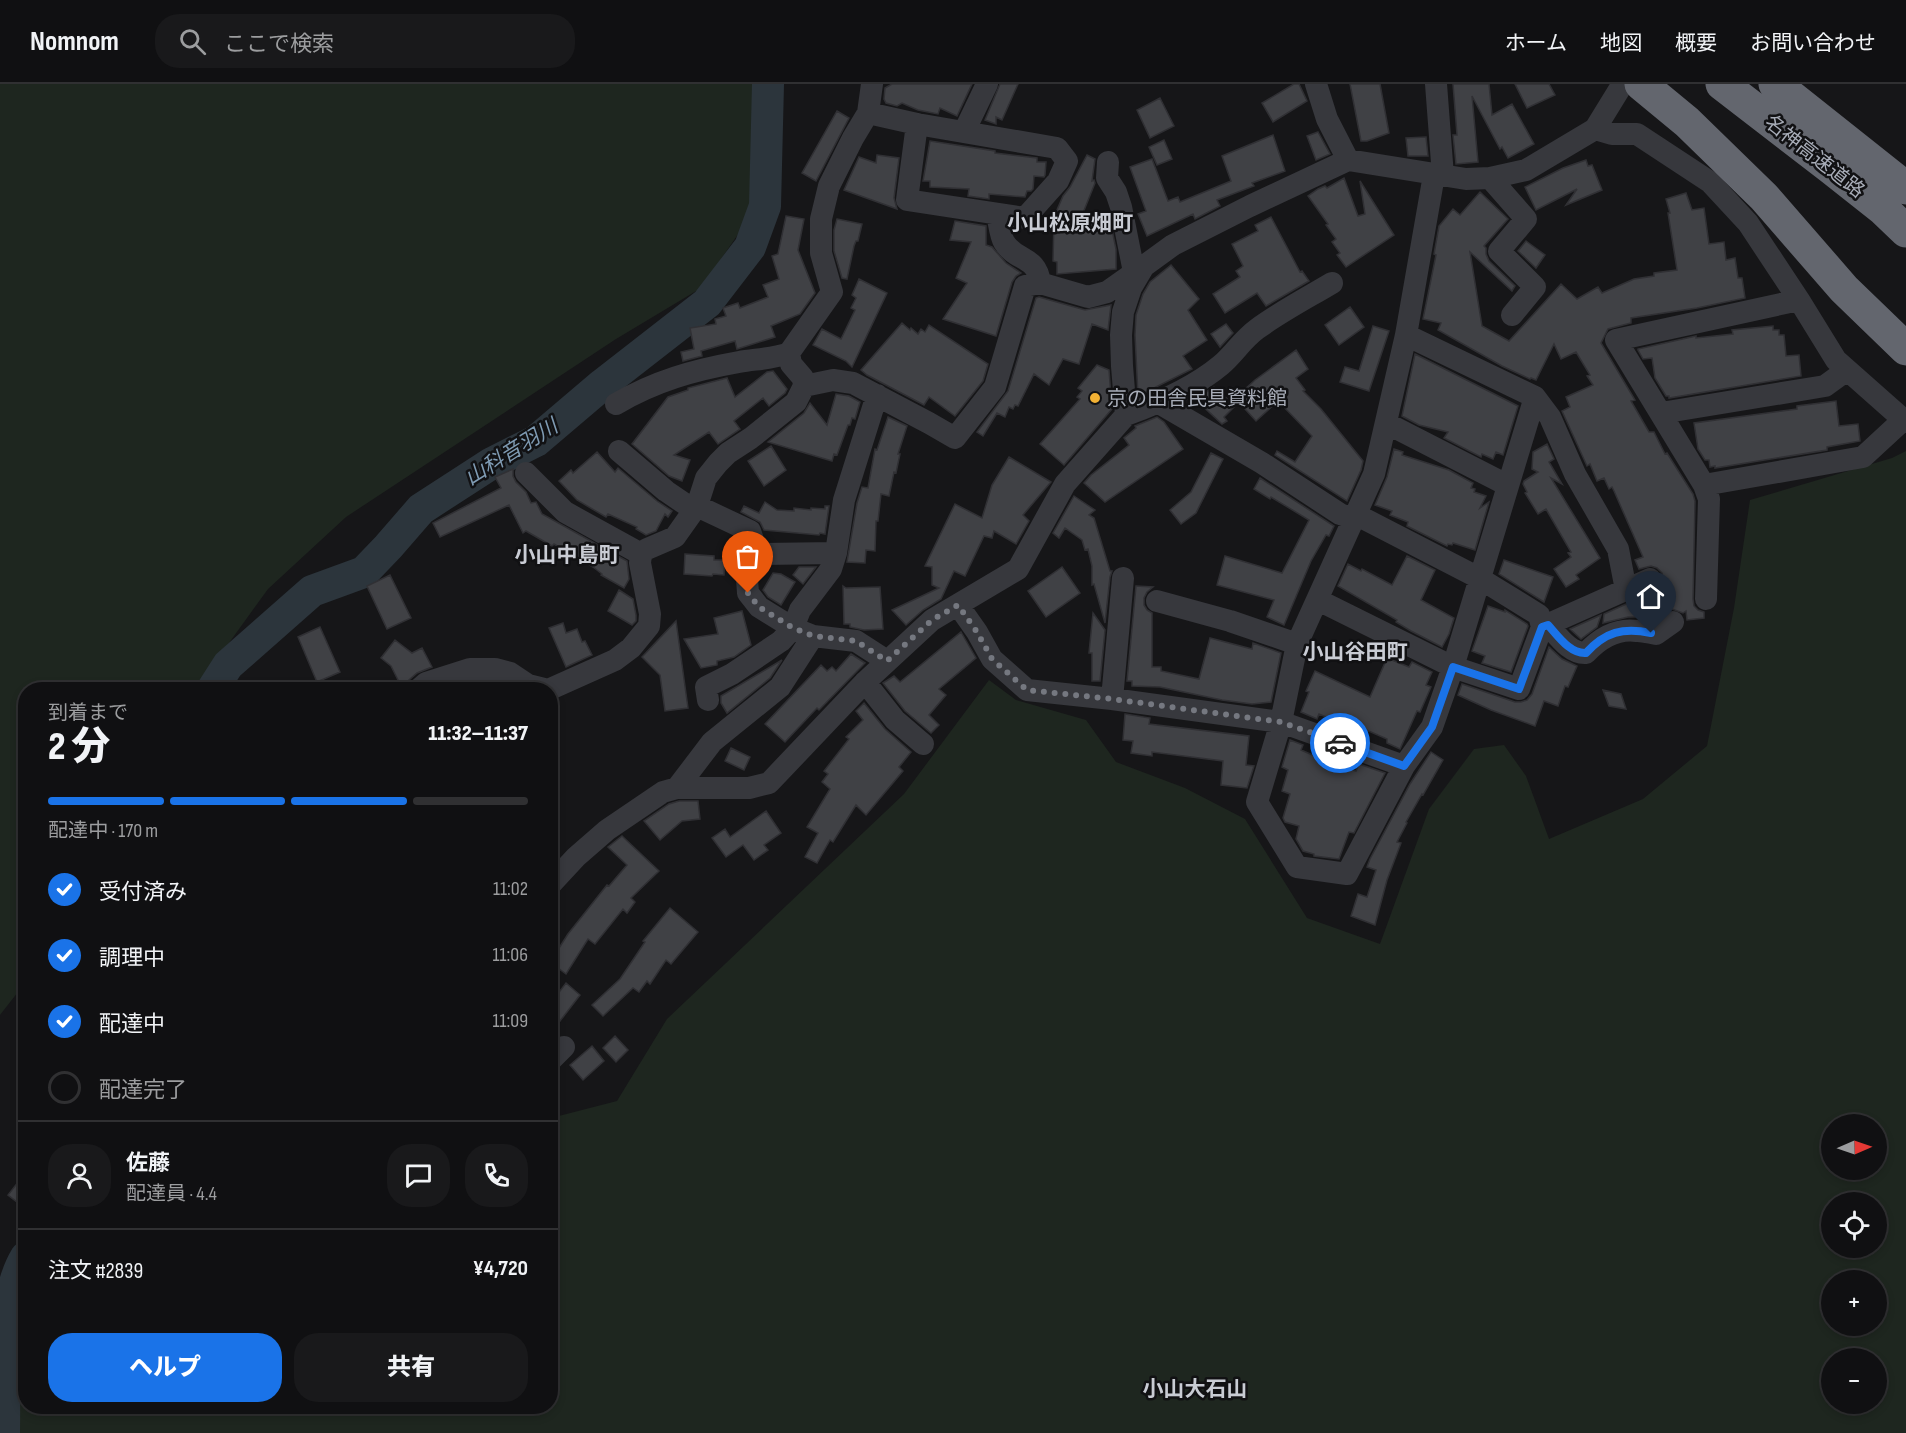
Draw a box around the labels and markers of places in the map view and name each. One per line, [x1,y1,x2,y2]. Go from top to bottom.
place label: 京の田舎民具資料館 [1107,387,1287,411]
marker: 京の田舎民具資料館 [1088,391,1102,405]
pin [722,531,773,593]
pin [1625,571,1676,633]

